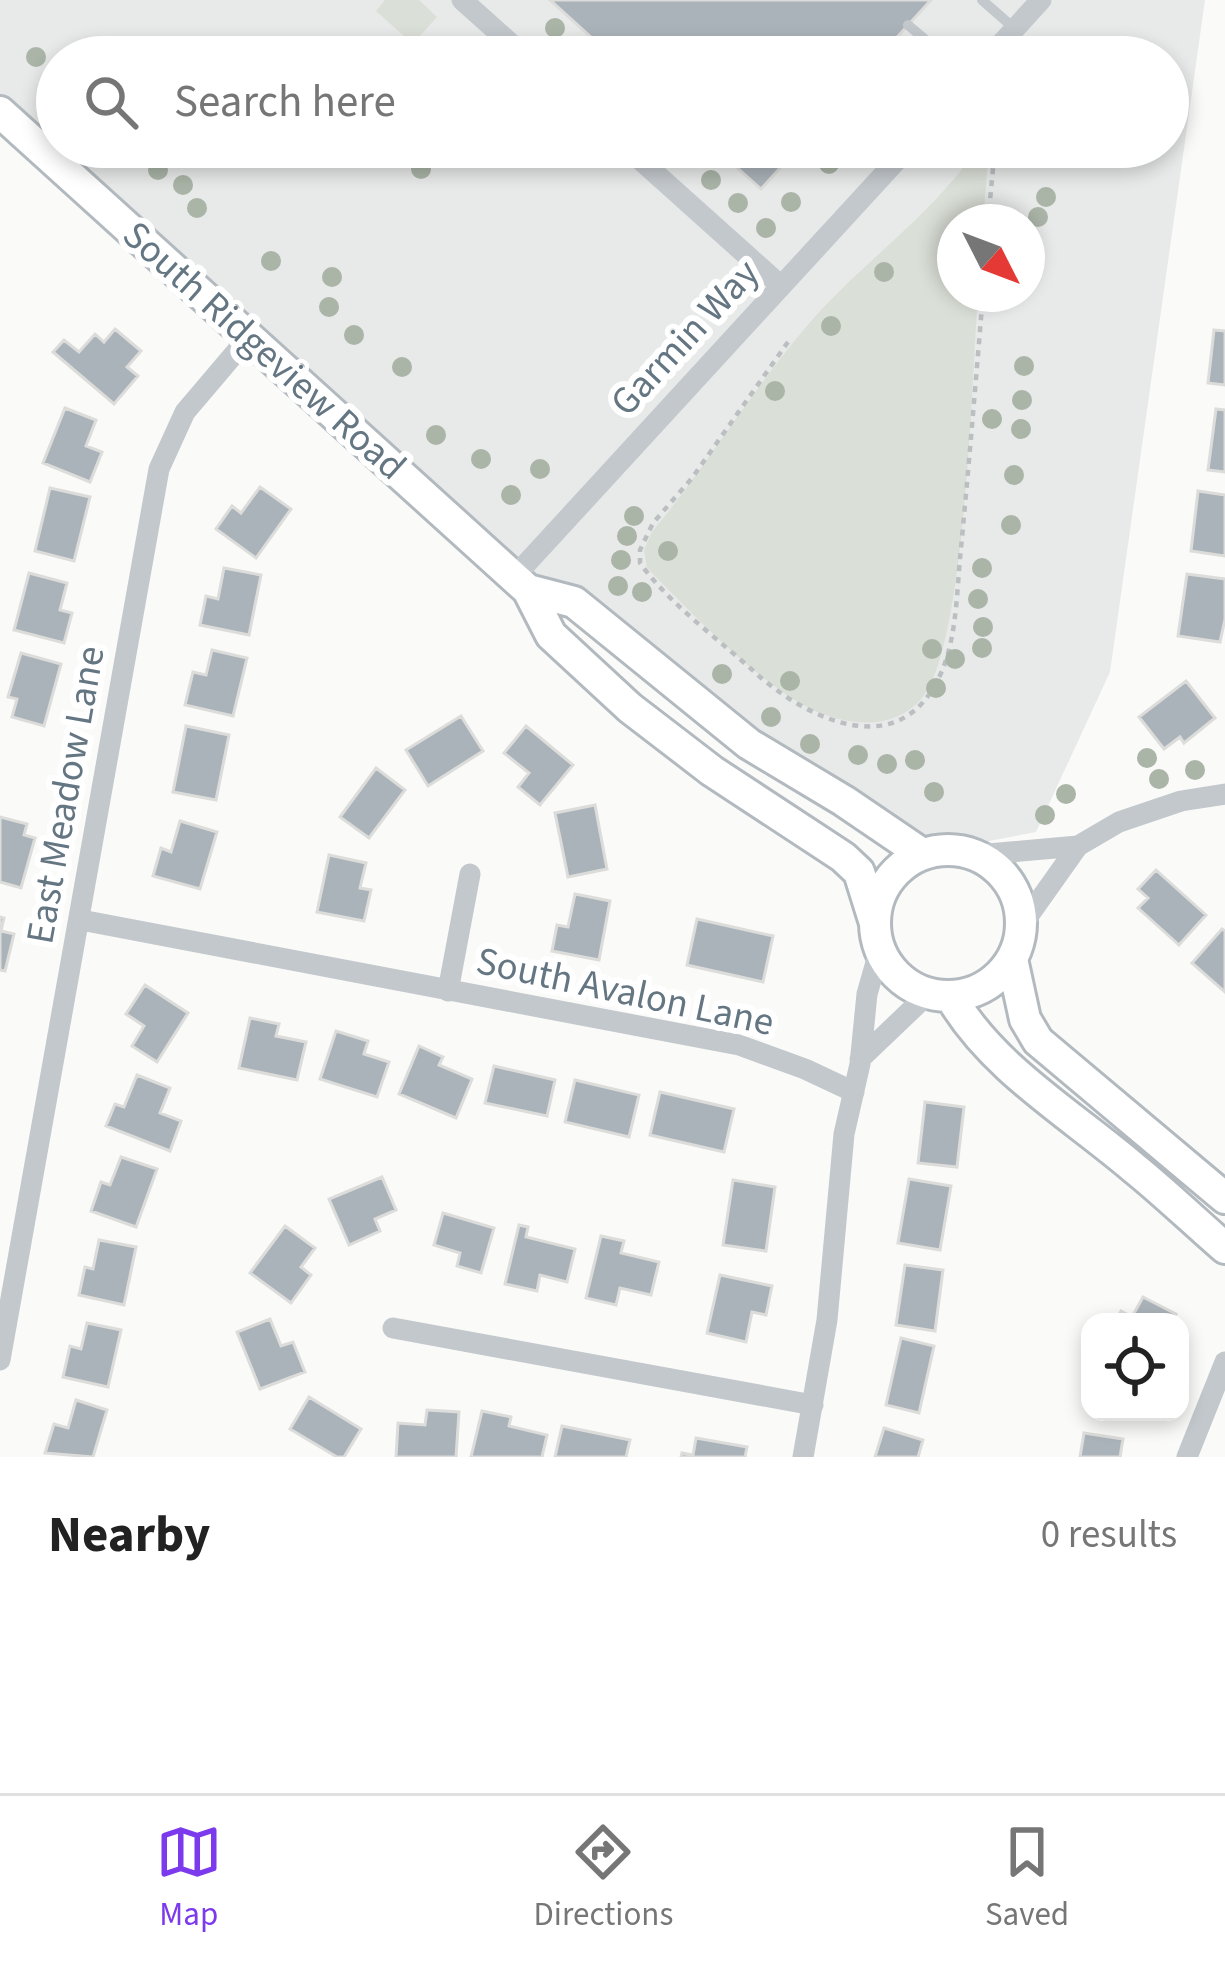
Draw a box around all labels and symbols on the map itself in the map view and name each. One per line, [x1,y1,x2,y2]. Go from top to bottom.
north arrow [937,204,1045,312]
street label: South Ridgeview Road [110,208,418,494]
street label: Garmin Way [598,247,772,429]
street label: East Meadow Lane [12,642,120,948]
street label: South Avalon Lane [471,933,779,1051]

